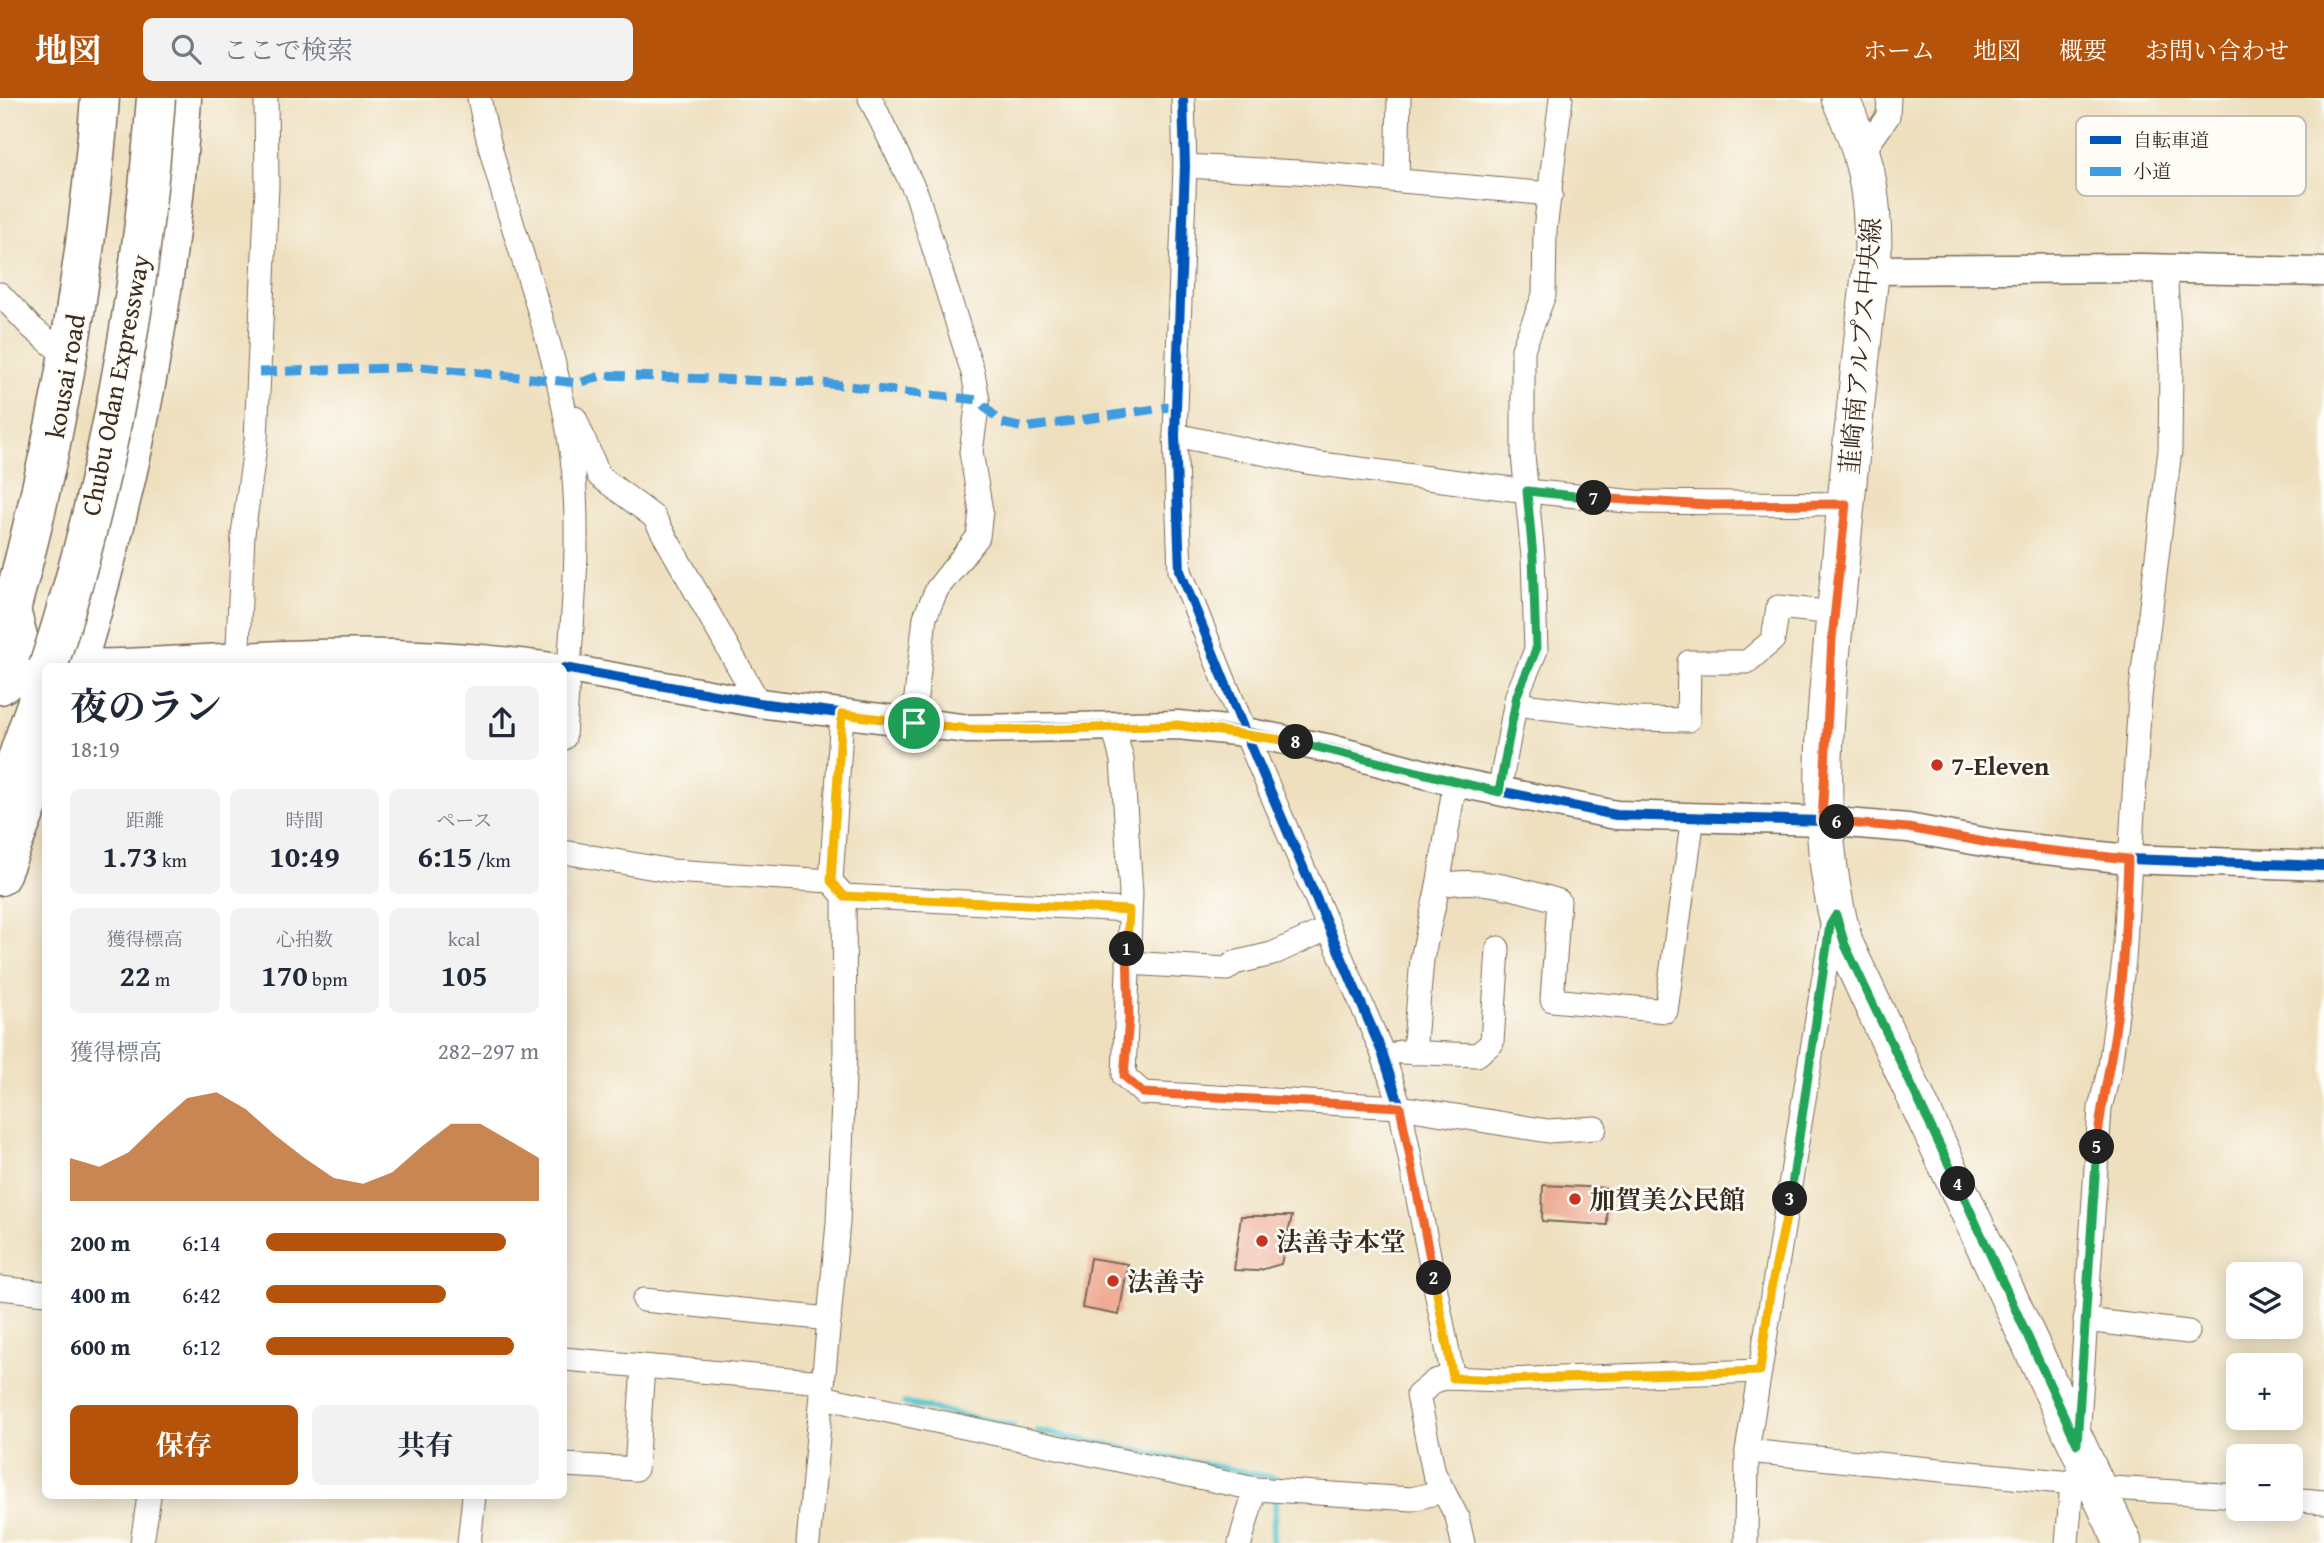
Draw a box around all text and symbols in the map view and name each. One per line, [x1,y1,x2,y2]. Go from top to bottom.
search box [143,18,633,81]
text: 地図 [35,26,101,74]
icon: search [167,30,205,68]
text: ここで検索 [223,30,353,69]
text: ホーム [1863,33,1935,68]
text: 地図 [1973,33,2021,68]
text: 概要 [2059,33,2107,68]
text: お問い合わせ [2145,33,2289,68]
legend [2076,116,2306,196]
text: 自転車道 [2133,126,2209,154]
text: 小道 [2133,157,2171,185]
street label: 韮崎南アルプス中央線 [1829,216,1891,476]
street label: Chubu Odan Expressway [71,251,159,519]
street label: kousai road [35,311,95,441]
pin: 7 [1576,480,1612,516]
text: 7 [1589,483,1598,511]
text: 夜のラン [70,678,222,734]
button: share [465,686,539,760]
pin [884,693,944,753]
icon: arrive [895,704,933,742]
pin: 8 [1278,724,1314,760]
text: 8 [1291,727,1300,755]
text: 18:19 [70,732,120,765]
place label: 7-Eleven [1951,746,2050,785]
marker: 7-Eleven [1929,757,1945,773]
pin: 6 [1820,804,1854,840]
text: 距離 [126,806,164,834]
text: 時間 [285,806,324,834]
text: ペース [436,806,492,834]
text: 6 [1832,807,1841,835]
text: 1.73 [103,834,158,878]
text: 10:49 [269,834,340,878]
text: 6:15 [417,834,473,878]
text: km [158,846,187,874]
text: /km [473,846,511,874]
text: 獲得標高 [107,925,183,953]
text: 心拍数 [276,925,333,953]
text: kcal [448,925,480,953]
pin: 1 [1110,932,1144,966]
text: 1 [1122,934,1131,962]
text: 22 [119,953,151,997]
text: 170 [261,953,308,997]
text: 105 [441,953,487,997]
text: m [151,965,170,993]
text: bpm [308,965,348,993]
text: 282–297 m [438,1034,539,1067]
text: 獲得標高 [70,1035,162,1068]
pin: 5 [2080,1130,2114,1164]
text: 5 [2092,1132,2101,1160]
pin: 4 [1940,1166,1976,1202]
text: 4 [1953,1169,1962,1197]
place label: 加賀美公民館 [1589,1180,1745,1219]
pin: 3 [1772,1182,1808,1216]
text: 3 [1785,1184,1794,1212]
marker: 加賀美公民館 [1567,1191,1583,1207]
place label: 法善寺本堂 [1276,1222,1406,1261]
text: 200 m [70,1226,131,1259]
text: 6:14 [182,1226,221,1259]
marker: 法善寺本堂 [1254,1233,1270,1249]
pin: 2 [1416,1260,1452,1296]
place label: 法善寺 [1127,1262,1205,1301]
map controls [2226,1262,2303,1521]
button: layers [2226,1262,2303,1339]
text: 2 [1429,1263,1438,1291]
marker: 法善寺 [1105,1273,1121,1289]
text: 400 m [70,1278,131,1311]
text: 6:42 [182,1278,221,1311]
text: 600 m [70,1330,131,1363]
text: 6:12 [182,1330,221,1363]
button: + [2226,1353,2303,1430]
button: 保存 [70,1405,298,1485]
button: 共有 [312,1405,539,1485]
button: − [2226,1444,2303,1521]

